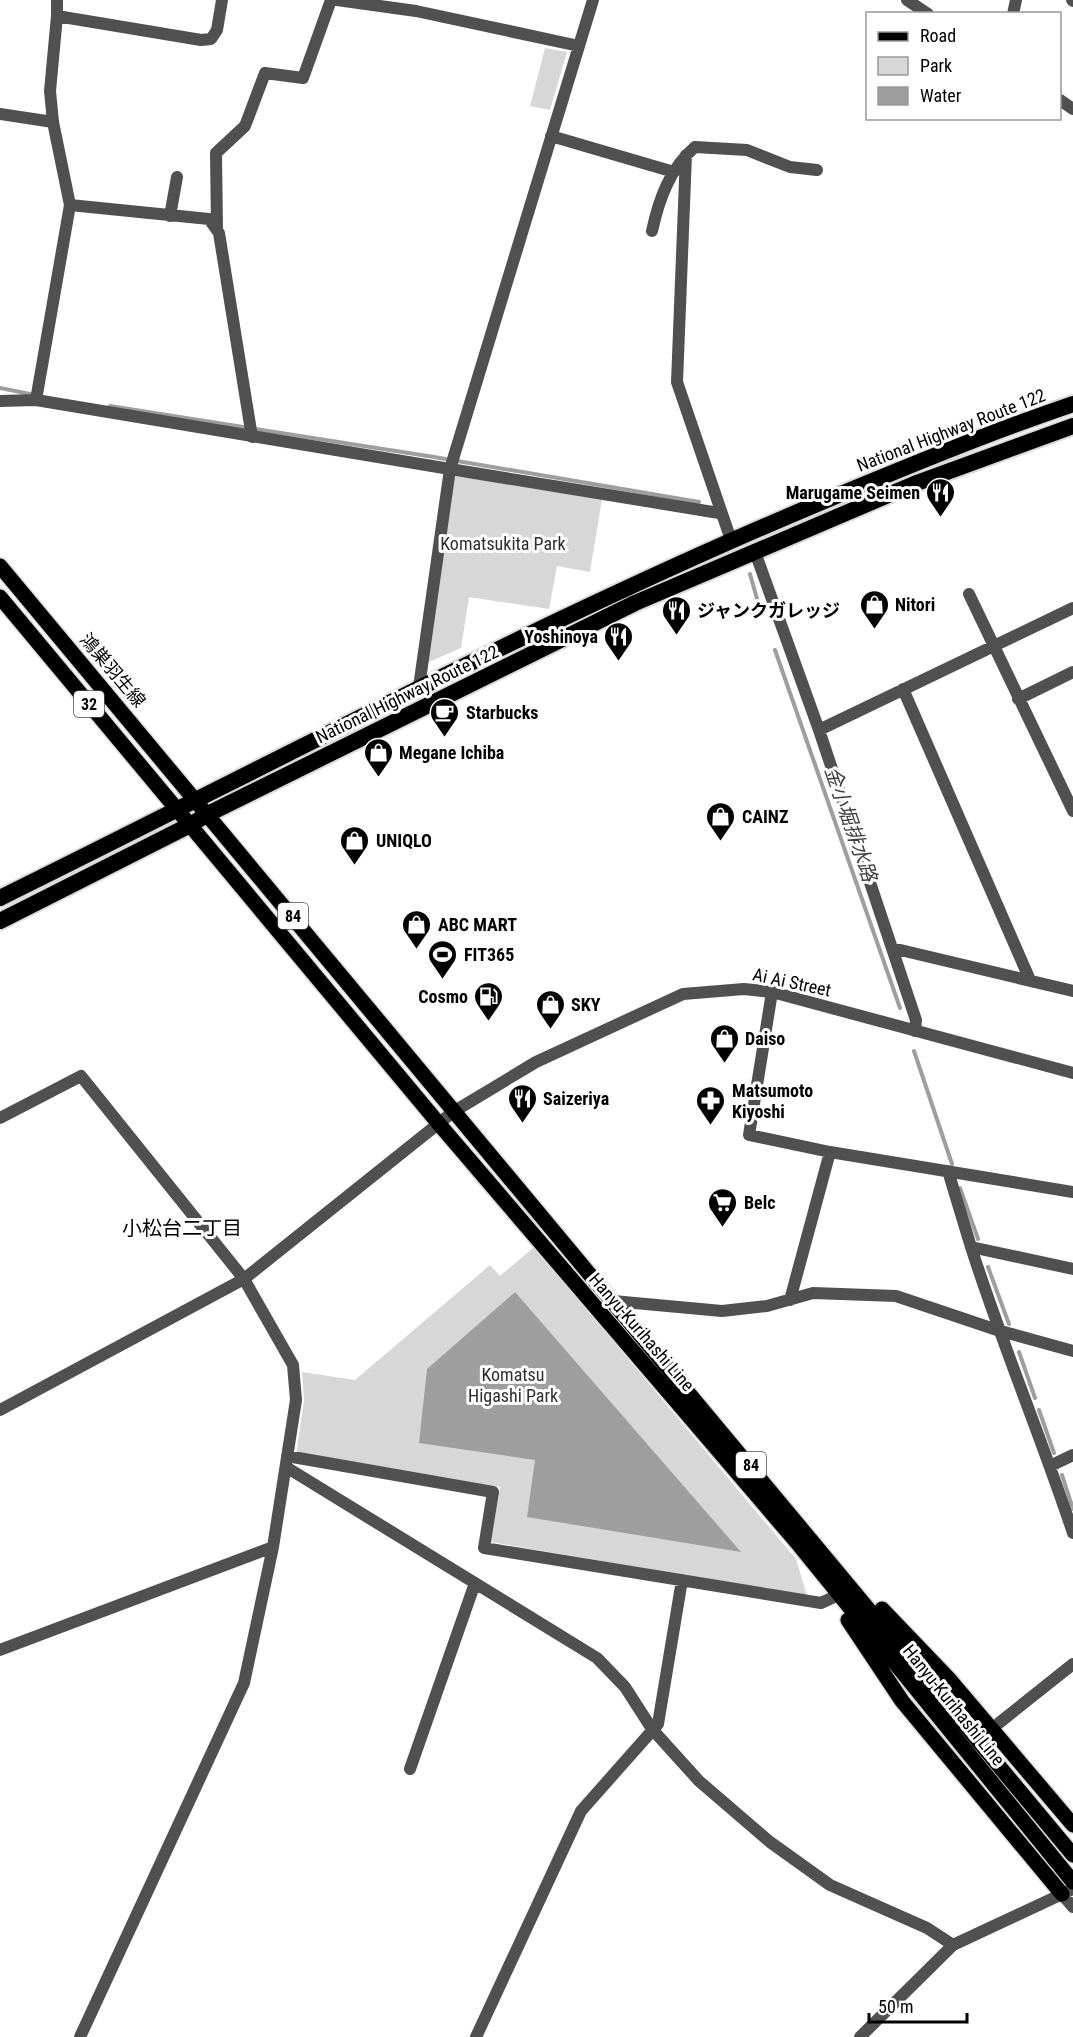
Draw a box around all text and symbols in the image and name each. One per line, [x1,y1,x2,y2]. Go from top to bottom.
legend [866,12,1061,120]
text: Road [920,25,956,46]
text: Park [920,55,952,76]
text: Water [920,85,962,106]
street label: National Highway Route 122 [854,384,1048,476]
restaurant icon: Marugame Seimen [925,476,957,518]
place label: Marugame Seimen [786,482,920,503]
park label: Komatsukita Park [440,533,566,554]
shop icon: Nitori [858,588,890,630]
restaurant icon: ジャンクガレッジ [660,594,692,636]
place label: Nitori [895,594,935,615]
place label: ジャンクガレッジ [697,600,840,621]
restaurant icon: Yoshinoya [603,620,635,662]
place label: Yoshinoya [524,626,598,647]
street label: 鴻巣羽生線 [76,629,150,711]
street label: National Highway Route 122 [312,641,502,747]
road number: 32 [74,691,104,717]
cafe icon: Starbucks [429,696,461,738]
place label: Starbucks [466,702,539,723]
shop icon: Megane Ichiba [362,736,394,778]
place label: Megane Ichiba [399,742,504,763]
water label: 金小堀排水路 [820,763,883,887]
shop icon: CAINZ [705,800,737,842]
place label: CAINZ [742,806,788,827]
shop icon: UNIQLO [339,824,371,866]
place label: UNIQLO [376,830,432,851]
road number: 84 [278,903,308,929]
shop icon: ABC MART [401,908,433,950]
place label: ABC MART [438,914,517,935]
sports icon: FIT365 [427,938,459,980]
place label: FIT365 [464,944,514,965]
street label: Ai Ai Street [751,963,833,1001]
fuel station icon: Cosmo [473,980,505,1022]
place label: Cosmo [418,986,468,1007]
shop icon: SKY [534,988,566,1030]
place label: SKY [571,994,601,1015]
shop icon: Daiso [708,1022,740,1064]
place label: Daiso [745,1028,785,1049]
place label: Matsumoto Kiyoshi [732,1080,813,1122]
restaurant icon: Saizeriya [506,1082,538,1124]
pharmacy icon: Matsumoto Kiyoshi [695,1084,727,1126]
place label: Saizeriya [543,1088,609,1109]
supermarket icon: Belc [707,1186,739,1228]
place label: Belc [744,1192,776,1213]
district label: 小松台二丁目 [122,1216,242,1240]
street label: Hanyu-Kurihashi Line [585,1269,699,1395]
park label: Komatsu Higashi Park [468,1364,558,1406]
road number: 84 [736,1452,766,1478]
street label: Hanyu-Kurihashi Line [899,1640,1009,1770]
scale bar [869,1986,966,2024]
text: 50 m [878,1996,913,2017]

